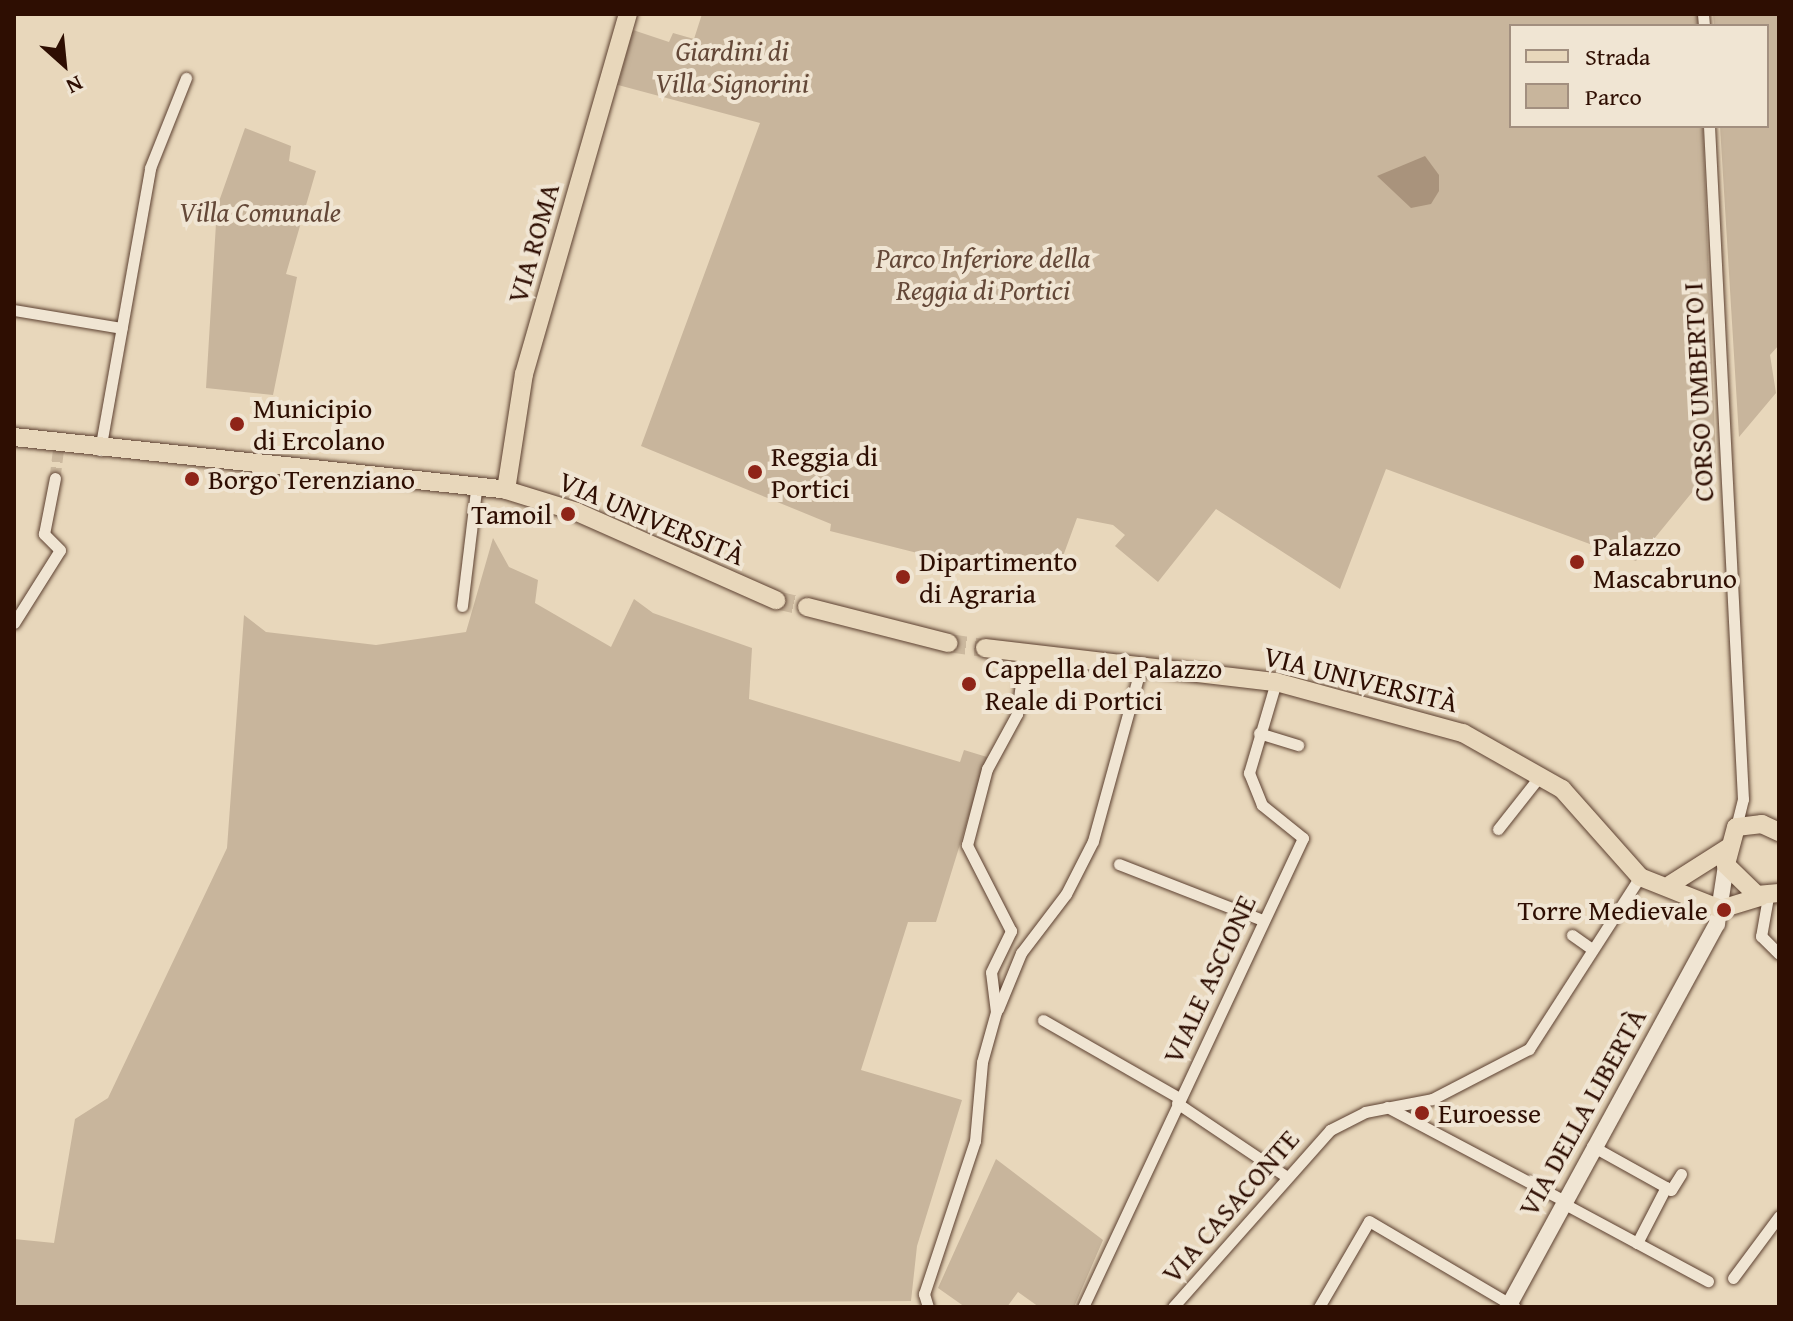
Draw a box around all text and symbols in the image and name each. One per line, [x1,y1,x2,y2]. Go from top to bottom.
north arrow [24,24,104,104]
legend [1509,24,1769,128]
park label: Giardini di Villa Signorini [655,34,809,100]
text: Strada [1585,39,1650,74]
text: N [61,68,89,103]
text: Parco [1585,79,1642,114]
street label: VIA ROMA [500,179,566,307]
park label: Villa Comunale [179,195,341,229]
park label: Parco Inferiore della Reggia di Portici [876,241,1090,307]
street label: CORSO UMBERTO I [1675,281,1721,503]
place label: Municipio di Ercolano [253,391,385,457]
marker: Municipio di Ercolano [228,415,246,433]
place label: Reggia di Portici [771,439,878,505]
place label: Borgo Terenziano [208,462,415,496]
marker: Reggia di Portici [746,463,764,481]
street label: VIA UNIVERSITÀ [554,464,750,572]
marker: Borgo Terenziano [183,470,201,488]
place label: Tamoil [471,497,552,531]
marker: Tamoil [559,505,577,523]
place label: Palazzo Mascabruno [1593,529,1737,595]
place label: Dipartimento di Agraria [919,544,1077,610]
marker: Palazzo Mascabruno [1568,553,1586,571]
marker: Dipartimento di Agraria [894,568,912,586]
street label: VIA UNIVERSITÀ [1260,639,1462,719]
place label: Cappella del Palazzo Reale di Portici [985,651,1222,717]
marker: Cappella del Palazzo Reale di Portici [960,675,978,693]
street label: VIALE ASCIONE [1155,889,1263,1069]
place label: Torre Medievale [1517,893,1708,927]
marker: Torre Medievale [1715,901,1733,919]
street label: VIA DELLA LIBERTÀ [1511,1002,1653,1222]
place label: Euroesse [1438,1096,1541,1130]
marker: Euroesse [1413,1104,1431,1122]
street label: VIA CASACONTE [1154,1122,1306,1290]

